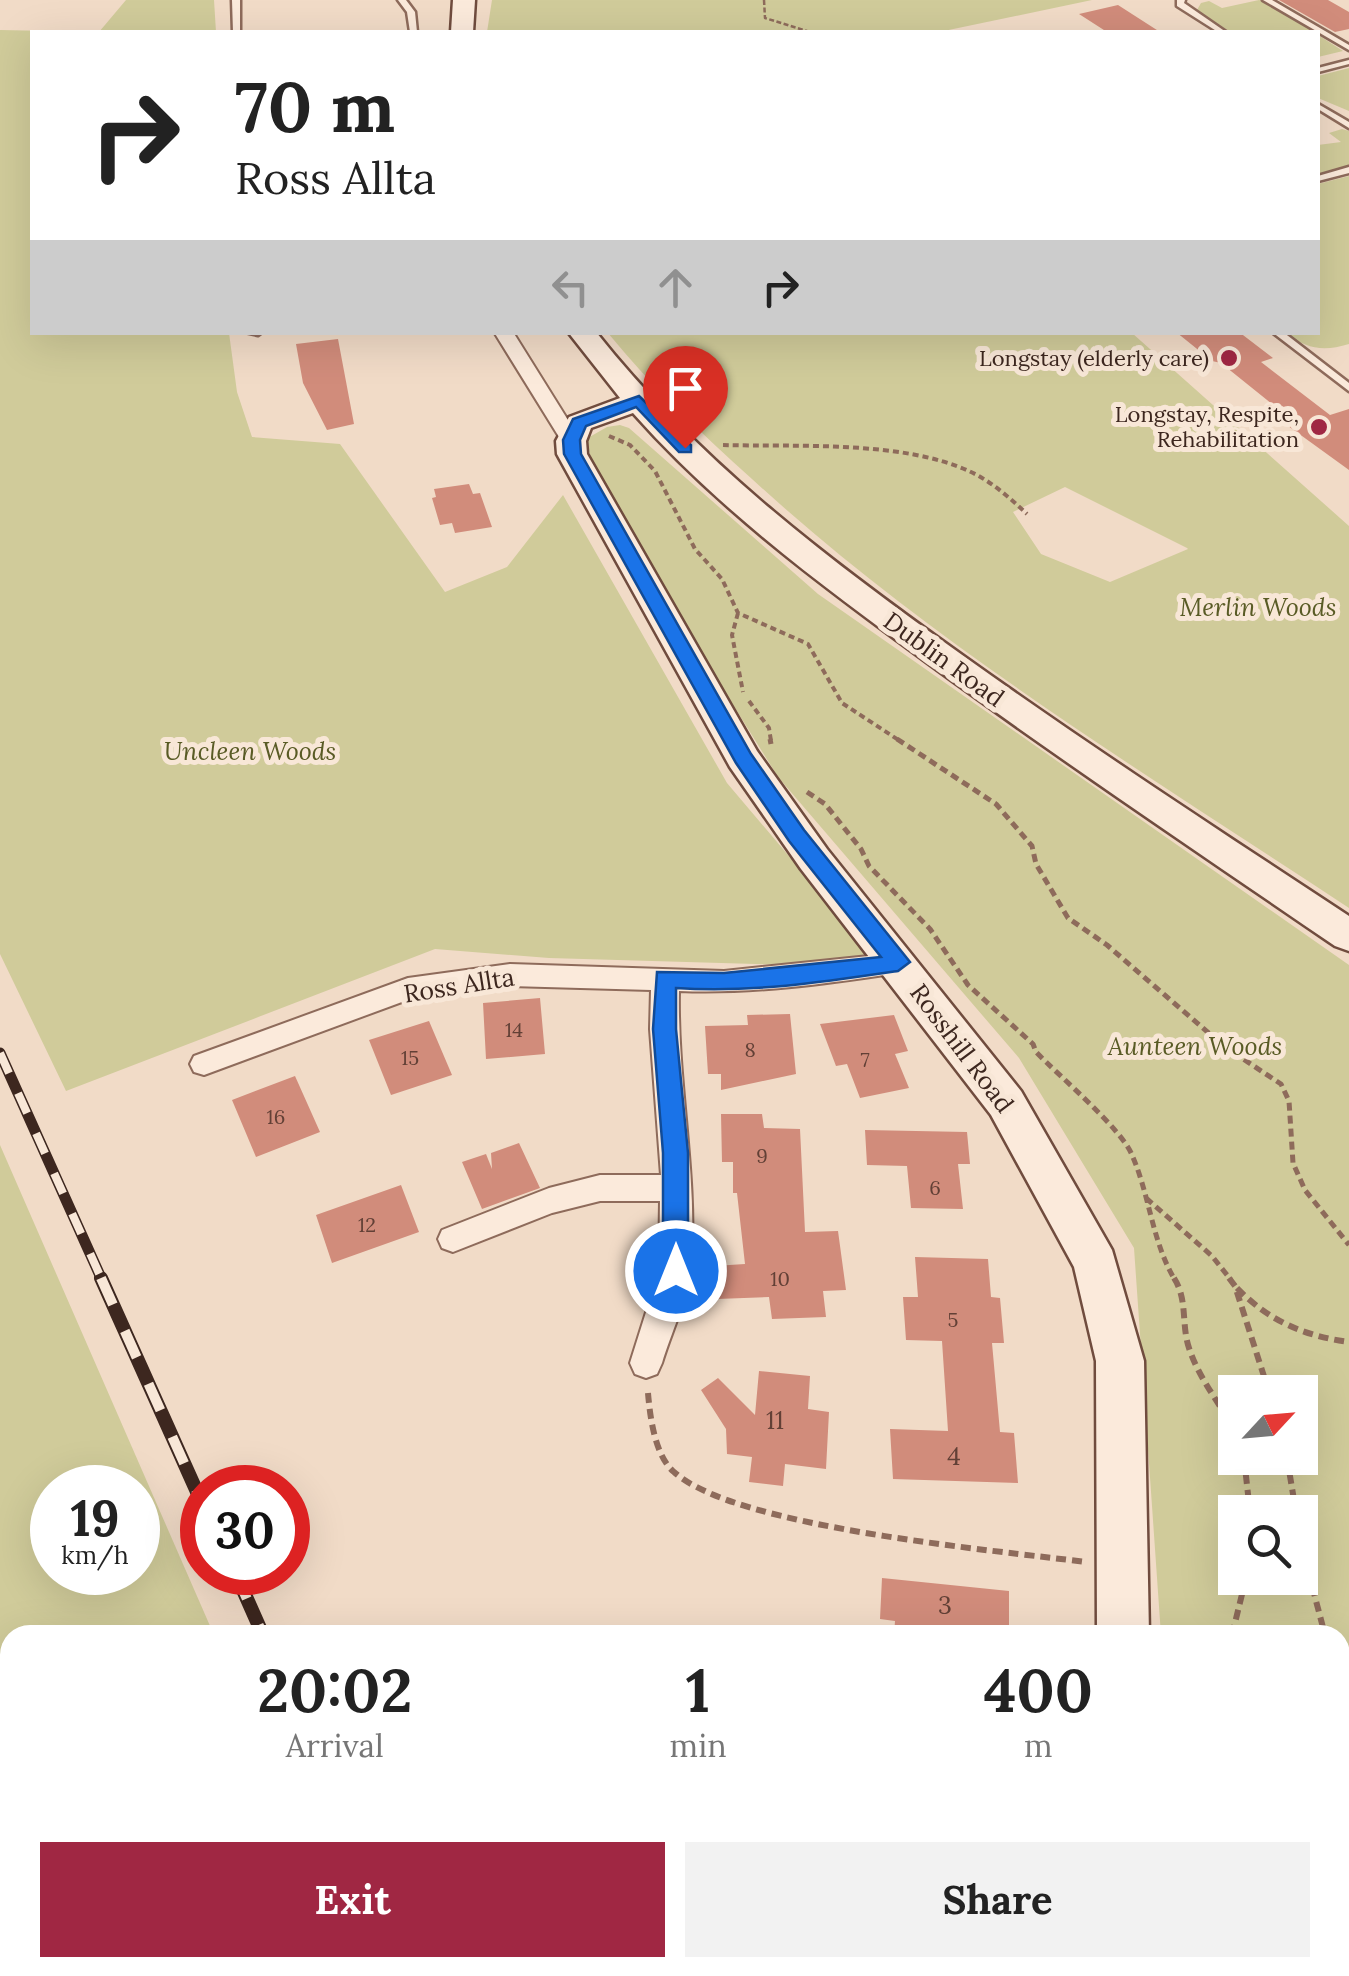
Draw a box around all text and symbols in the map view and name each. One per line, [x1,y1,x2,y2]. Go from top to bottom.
text: 70 m [235,62,395,151]
icon: right [70,70,200,200]
text: Ross Allta [235,149,436,206]
icon: left [543,260,598,315]
icon: ahead [648,260,703,315]
icon: right [753,260,808,315]
place label: Longstay (elderly care) [979,344,1209,372]
pin [643,346,728,449]
marker: Longstay (elderly care) [1218,347,1240,369]
icon: arrive [658,361,713,416]
place label: Longstay, Respite, Rehabilitation [1115,400,1299,453]
marker: Longstay, Respite, Rehabilitation [1308,416,1330,438]
park label: Merlin Woods [1180,591,1336,623]
street label: Dublin Road [877,604,1011,714]
park label: Uncleen Woods [164,735,336,767]
street label: Ross Allta [401,960,517,1010]
street label: Rosshill Road [903,977,1021,1119]
house number: 14 [505,1017,523,1042]
park label: Aunteen Woods [1107,1030,1282,1062]
house number: 8 [744,1037,756,1062]
house number: 15 [401,1045,419,1070]
house number: 7 [860,1047,870,1072]
house number: 16 [267,1104,285,1129]
house number: 9 [756,1143,768,1168]
house number: 6 [929,1175,941,1200]
house number: 12 [358,1212,376,1237]
position arrow [624,1219,728,1323]
house number: 10 [770,1266,790,1291]
house number: 5 [948,1307,958,1332]
north arrow [1218,1375,1318,1475]
map controls [1218,1375,1318,1595]
house number: 11 [766,1404,784,1436]
house number: 4 [947,1440,961,1472]
speed limit sign: 30 [180,1465,310,1595]
text: 19 [70,1486,120,1550]
button: search [1218,1495,1318,1595]
text: km/h [61,1539,129,1571]
house number: 3 [938,1589,952,1621]
text: 20:02 [257,1652,412,1728]
text: 1 [686,1652,710,1728]
text: 400 [984,1652,1093,1728]
text: Arrival [286,1725,384,1766]
text: min [670,1725,727,1766]
text: m [1024,1725,1053,1766]
button: Exit [40,1842,665,1957]
button: Share [685,1842,1310,1957]

